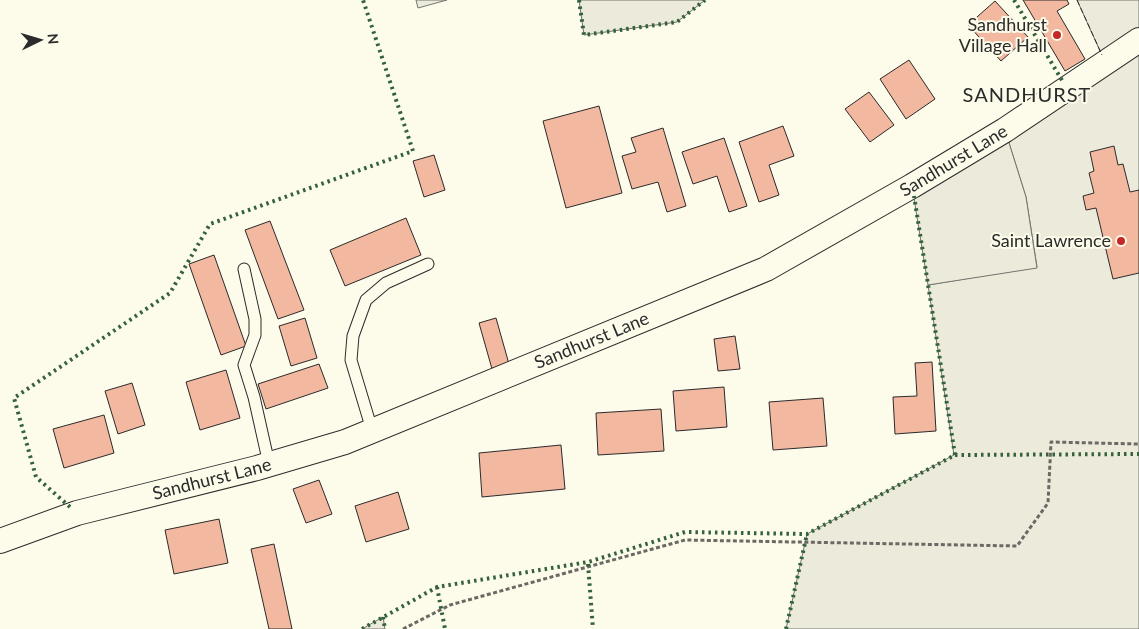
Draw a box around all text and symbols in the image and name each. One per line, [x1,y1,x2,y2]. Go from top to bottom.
place label: Sandhurst Village Hall [959,13,1048,56]
north arrow [15,15,65,65]
marker: Sandhurst Village Hall [1051,29,1063,41]
text: N [45,33,62,45]
district label: SANDHURST [963,82,1091,106]
street label: Sandhurst Lane [895,119,1011,201]
place label: Saint Lawrence [991,229,1111,251]
marker: Saint Lawrence [1115,235,1127,247]
street label: Sandhurst Lane [531,306,652,373]
street label: Sandhurst Lane [150,452,274,504]

